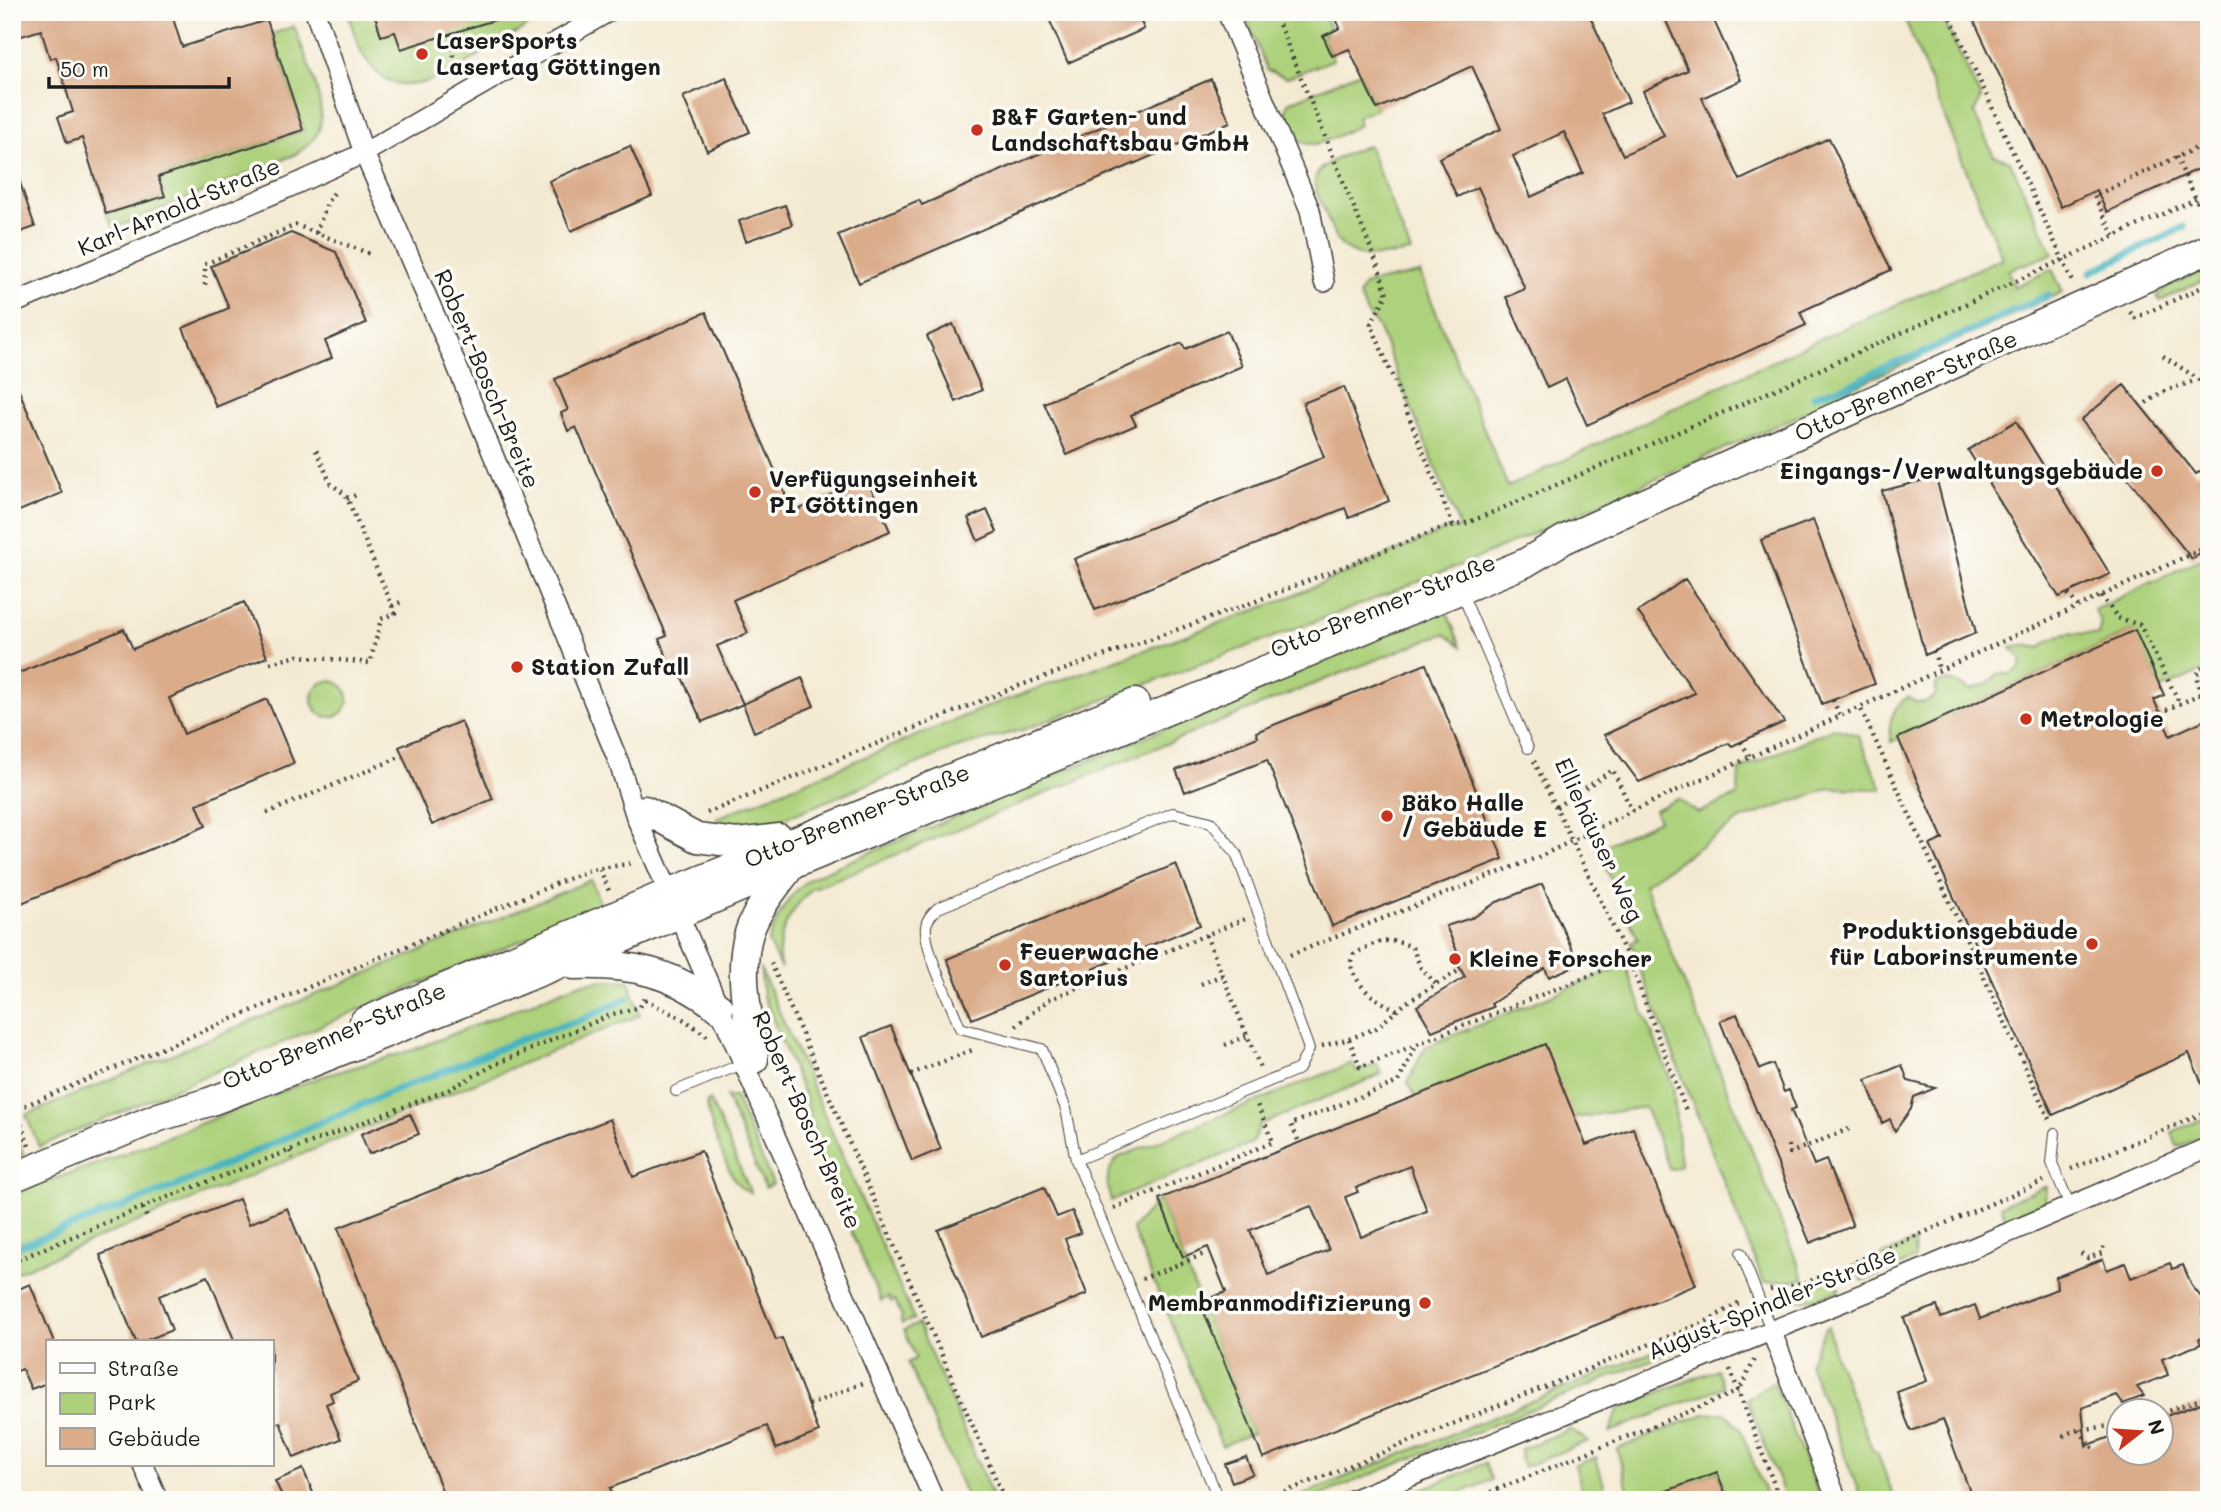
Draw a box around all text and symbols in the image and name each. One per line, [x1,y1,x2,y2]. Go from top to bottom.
place label: LaserSports Lasertag Göttingen [436,25,661,81]
scale bar [49,46,229,90]
marker: LaserSports Lasertag Göttingen [414,46,430,62]
text: 50 m [60,55,109,82]
place label: B&F Garten- und Landschaftsbau GmbH [991,101,1250,157]
marker: B&F Garten- und Landschaftsbau GmbH [969,122,985,138]
street label: Karl-Arnold-Straße [73,150,284,262]
street label: Robert-Bosch-Breite [428,264,548,493]
street label: Otto-Brenner-Straße [1790,322,2022,448]
place label: Eingangs-/Verwaltungsgebäude [1779,455,2143,485]
place label: Verfügungseinheit PI Göttingen [769,463,978,519]
marker: Eingangs-/Verwaltungsgebäude [2149,463,2165,479]
marker: Verfügungseinheit PI Göttingen [747,484,763,500]
street label: Otto-Brenner-Straße [1265,546,1500,664]
place label: Station Zufall [531,651,689,681]
marker: Station Zufall [509,659,525,675]
place label: Metrologie [2040,703,2164,733]
marker: Metrologie [2018,711,2034,727]
street label: Elliehäuser Weg [1549,753,1651,927]
street label: Otto-Brenner-Straße [739,756,974,874]
place label: Bäko Halle / Gebäude E [1401,787,1547,843]
marker: Bäko Halle / Gebäude E [1379,808,1395,824]
place label: Produktionsgebäude für Laborinstrumente [1830,915,2078,971]
place label: Feuerwache Sartorius [1019,936,1159,992]
marker: Produktionsgebäude für Laborinstrumente [2084,936,2100,952]
place label: Kleine Forscher [1469,943,1652,973]
marker: Kleine Forscher [1447,951,1463,967]
marker: Feuerwache Sartorius [997,957,1013,973]
street label: Otto-Brenner-Straße [217,974,450,1096]
street label: Robert-Bosch-Breite [746,1006,869,1233]
street label: August-Spindler-Straße [1643,1238,1901,1366]
place label: Membranmodifizierung [1148,1287,1411,1317]
marker: Membranmodifizierung [1417,1295,1433,1311]
legend [46,1340,273,1466]
text: Straße [108,1354,179,1381]
text: Park [108,1388,156,1415]
north arrow [2106,1396,2176,1466]
text: N [2143,1416,2171,1437]
text: Gebäude [108,1424,201,1451]

